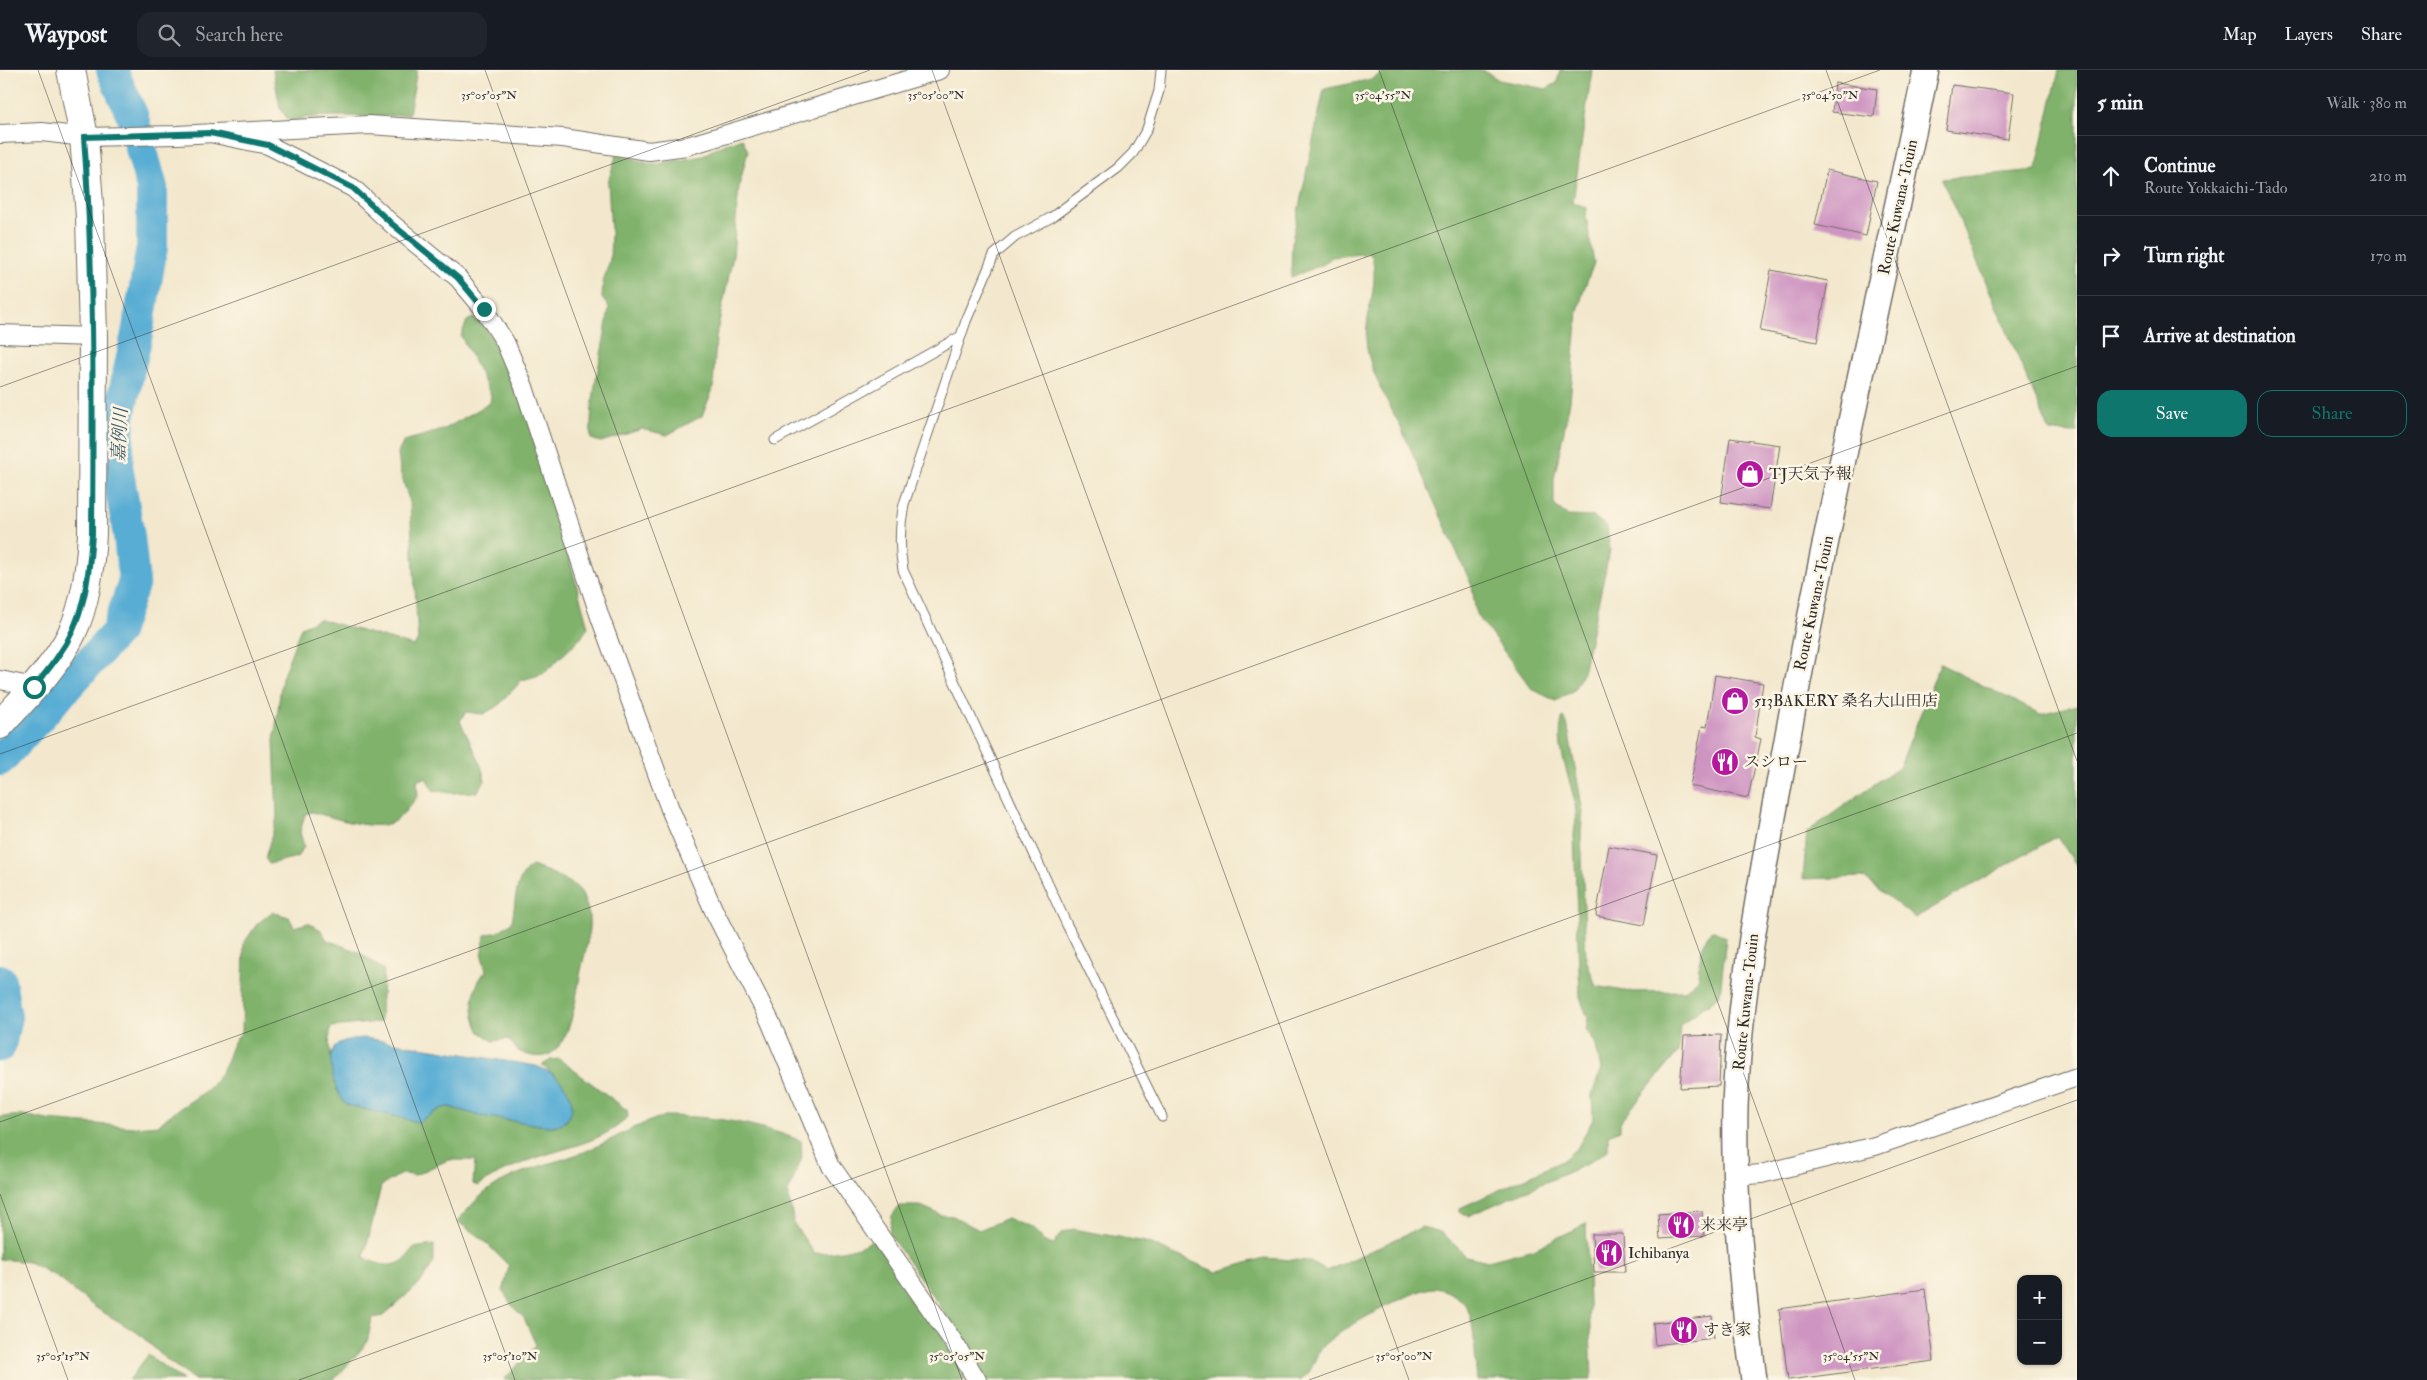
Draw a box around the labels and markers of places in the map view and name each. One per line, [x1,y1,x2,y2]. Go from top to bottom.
shop icon: TJ天気予報 [1735,459,1765,489]
place label: TJ天気予報 [1769,464,1851,485]
shop icon: 513BAKERY 桑名大山田店 [1720,686,1750,716]
place label: 513BAKERY 桑名大山田店 [1754,691,1938,711]
restaurant icon: スシロー [1710,747,1740,777]
place label: スシロー [1744,752,1808,772]
restaurant icon: 来来亭 [1666,1210,1696,1240]
place label: 来来亭 [1700,1215,1748,1235]
restaurant icon: Ichibanya [1594,1238,1624,1268]
place label: Ichibanya [1628,1243,1690,1263]
restaurant icon: すき家 [1669,1315,1699,1345]
place label: すき家 [1703,1320,1751,1340]

